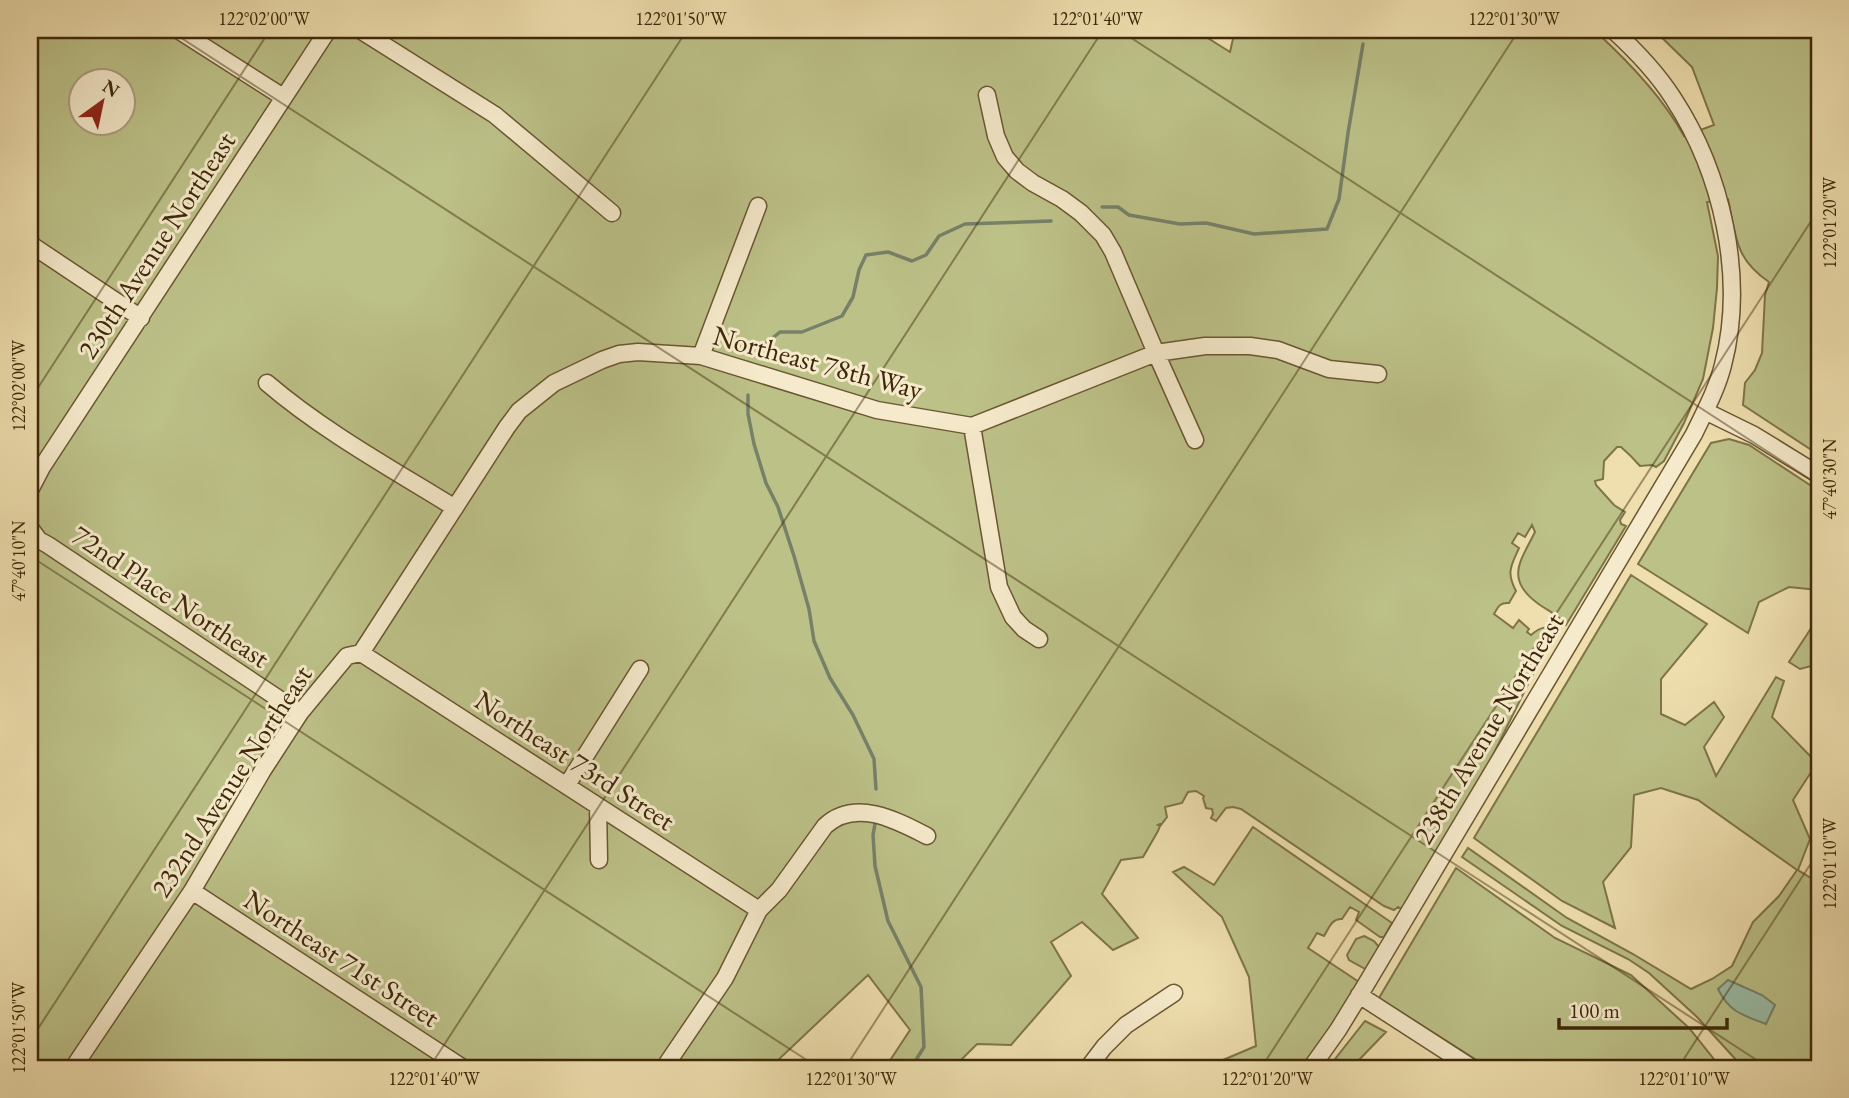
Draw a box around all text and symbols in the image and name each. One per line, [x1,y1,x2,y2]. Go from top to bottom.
text: 122°02'00"W [218,7,310,30]
text: 122°01'50"W [635,7,727,30]
text: 122°01'40"W [1051,7,1143,30]
text: 122°01'30"W [1468,7,1560,30]
north arrow [66,66,136,136]
text: N [98,73,125,103]
street label: 230th Avenue Northeast [69,124,243,365]
text: 122°01'20"W [1818,177,1841,269]
street label: Northeast 78th Way [709,317,928,408]
text: 122°02'00"W [7,340,30,432]
text: 47°40'30"N [1818,438,1841,519]
street label: 72nd Place Northeast [65,517,277,676]
text: 47°40'10"N [7,520,30,601]
street label: 238th Avenue Northeast [1405,606,1571,850]
street label: 232nd Avenue Northeast [143,658,320,904]
street label: Northeast 73rd Street [468,682,682,838]
text: 122°01'10"W [1818,818,1841,910]
street label: Northeast 71st Street [237,881,447,1035]
text: 122°01'50"W [7,982,30,1074]
scale bar [1559,986,1727,1030]
text: 100 m [1569,997,1620,1024]
text: 122°01'40"W [388,1067,480,1090]
text: 122°01'30"W [805,1067,897,1090]
text: 122°01'20"W [1221,1067,1313,1090]
text: 122°01'10"W [1638,1067,1730,1090]

